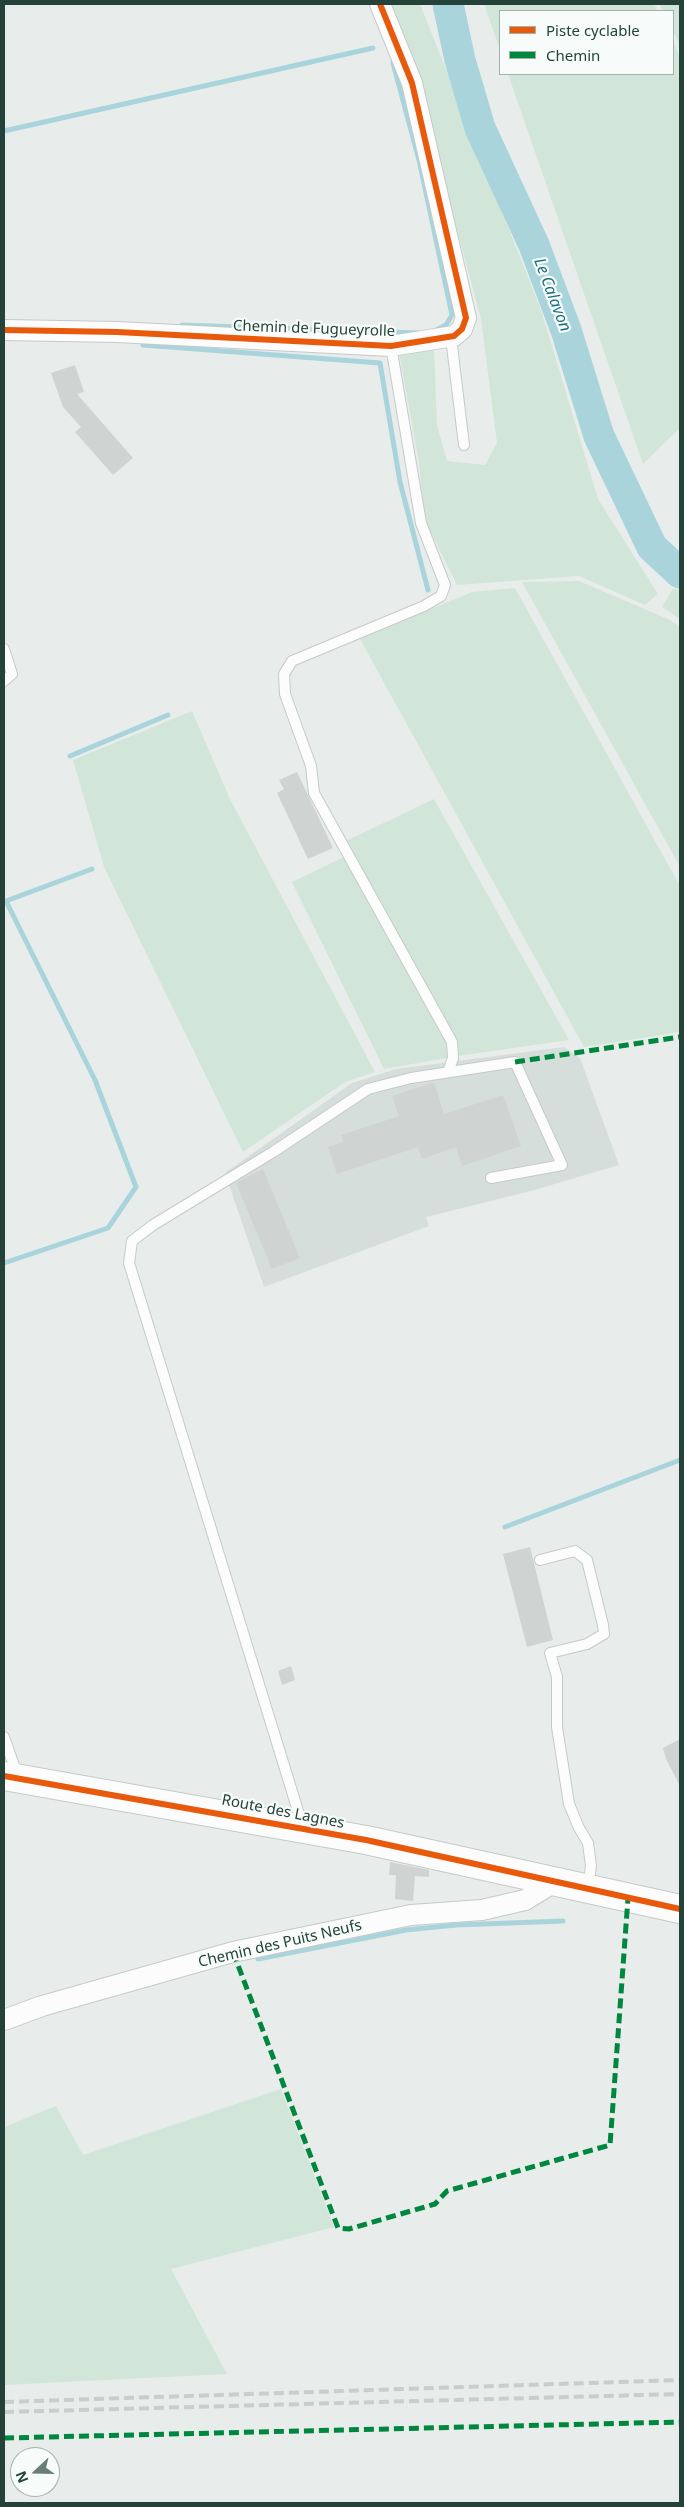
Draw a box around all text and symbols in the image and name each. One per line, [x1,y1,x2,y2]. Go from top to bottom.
legend [499,10,674,75]
text: Piste cyclable [546,20,640,40]
text: Chemin [546,45,600,65]
water label: Le Calavon [529,256,575,334]
street label: Chemin de Fugueyrolle [233,317,395,341]
street label: Route des Lagnes [220,1791,346,1833]
street label: Chemin des Puits Neufs [197,1916,363,1972]
north arrow [10,2447,60,2497]
text: N [11,2468,32,2486]

